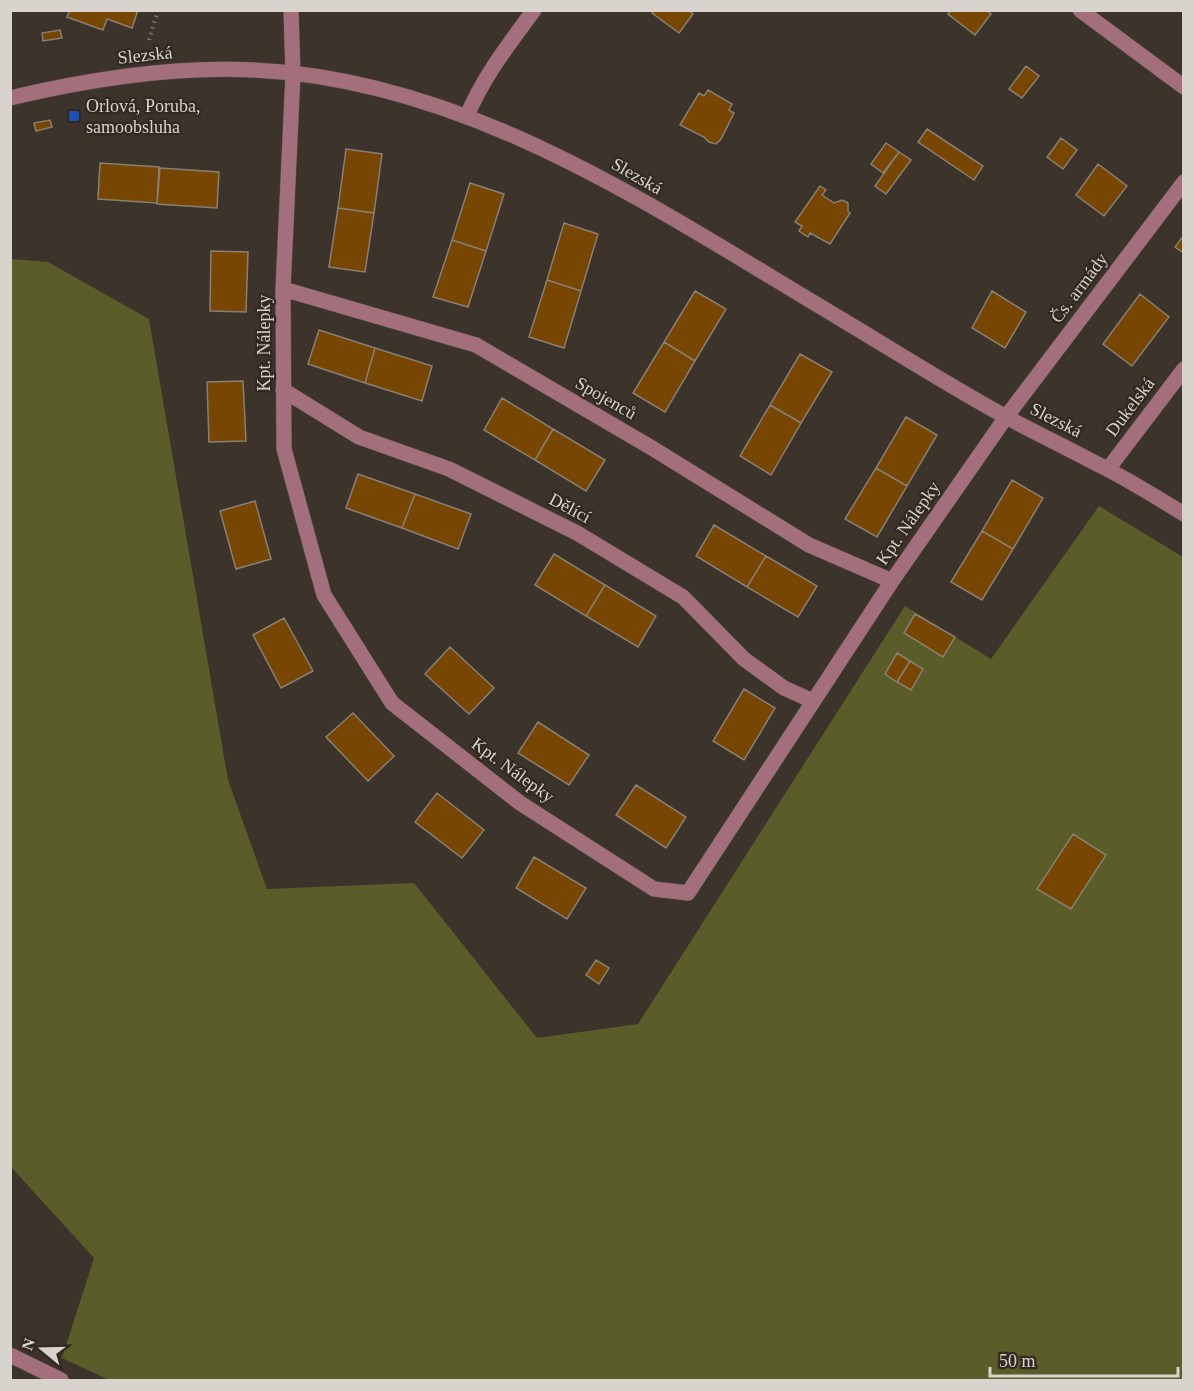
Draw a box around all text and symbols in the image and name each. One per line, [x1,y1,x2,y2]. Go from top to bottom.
street label: Slezská [117,42,173,68]
place label: Orlová, Poruba, samoobsluha [86,96,200,137]
marker: Orlová, Poruba, samoobsluha [67,109,81,123]
street label: Slezská [608,154,666,198]
street label: Čs. armády [1046,249,1112,327]
street label: Kpt. Nálepky [254,295,274,391]
street label: Spojenců [572,373,640,423]
street label: Dukelská [1102,374,1158,440]
street label: Slezská [1027,399,1085,441]
street label: Kpt. Nálepky [872,478,944,568]
street label: Dělící [546,489,594,527]
street label: Kpt. Nálepky [468,733,558,807]
north arrow [12,1319,72,1379]
text: N [18,1336,38,1353]
scale bar [990,1340,1178,1378]
text: 50 m [999,1351,1036,1371]

